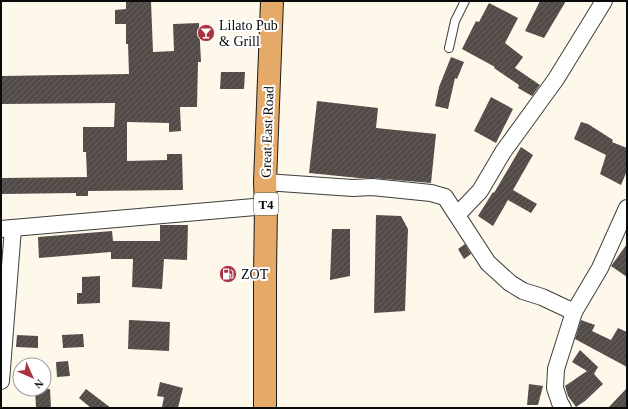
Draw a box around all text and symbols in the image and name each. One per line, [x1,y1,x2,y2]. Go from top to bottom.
place label: Lilato Pub & Grill [219,18,278,49]
bar icon: Lilato Pub & Grill [196,23,216,43]
street label: Great East Road [258,86,277,178]
road number: T4 [254,193,278,215]
fuel station icon: ZOT [218,264,238,284]
place label: ZOT [241,267,269,282]
north arrow [12,357,52,397]
text: N [32,377,46,391]

